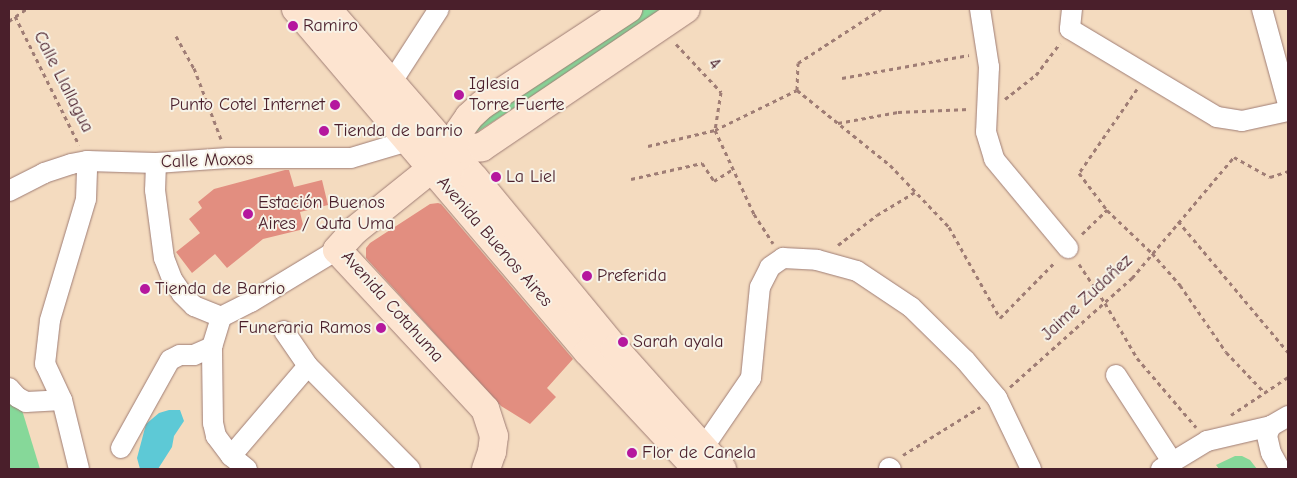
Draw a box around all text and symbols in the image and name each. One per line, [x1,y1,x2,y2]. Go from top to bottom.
place label: Ramiro [303,15,358,37]
marker: Ramiro [287,20,299,32]
street label: Calle Llallagua [28,28,98,136]
street label: 4 [703,53,725,75]
place label: Iglesia Torre Fuerte [469,74,565,116]
marker: Iglesia Torre Fuerte [453,89,465,101]
place label: Punto Cotel Internet [170,94,325,116]
marker: Punto Cotel Internet [329,99,341,111]
place label: Tienda de barrio [334,120,463,142]
marker: Tienda de barrio [318,125,330,137]
street label: Calle Moxos [160,149,254,173]
place label: La Liel [506,166,556,188]
marker: La Liel [490,171,502,183]
street label: Avenida Buenos Aires [432,172,556,312]
place label: Estación Buenos Aires / Quta Uma [258,193,394,235]
marker: Estación Buenos Aires / Quta Uma [242,208,254,220]
street label: Avenida Cotahuma [336,247,448,367]
street label: Jaime Zudañez [1037,250,1137,346]
place label: Preferida [597,265,667,287]
marker: Preferida [581,270,593,282]
place label: Tienda de Barrio [155,278,285,300]
marker: Tienda de Barrio [139,283,151,295]
place label: Funeraria Ramos [238,317,371,339]
marker: Funeraria Ramos [375,322,387,334]
place label: Sarah ayala [633,331,724,353]
marker: Sarah ayala [617,336,629,348]
place label: Flor de Canela [642,442,756,464]
marker: Flor de Canela [626,447,638,459]

